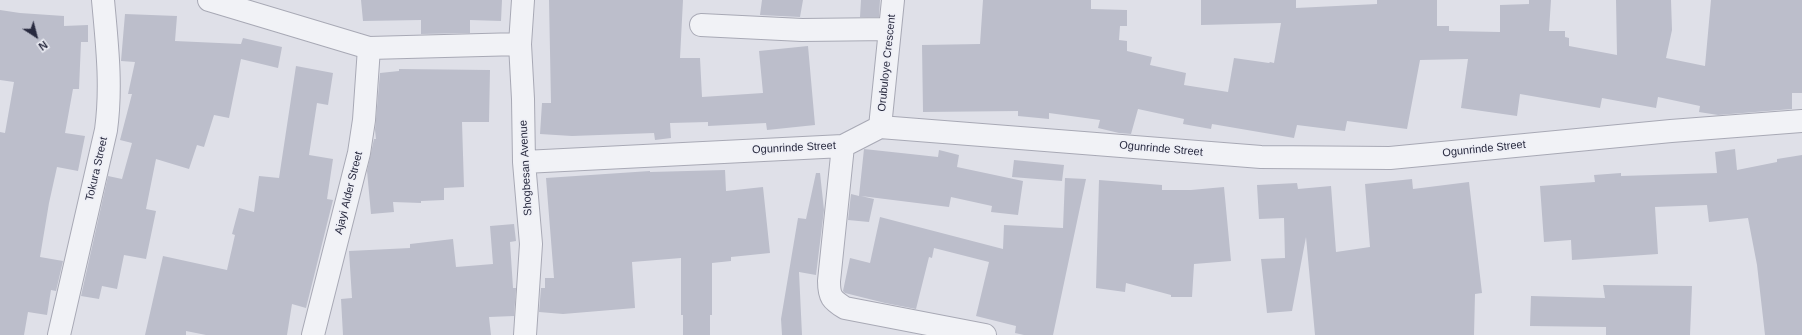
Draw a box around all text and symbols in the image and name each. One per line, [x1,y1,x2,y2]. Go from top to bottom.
street label: Orubuloye Crescent [875,14,899,112]
north arrow [16,16,56,56]
text: N [36,39,50,53]
street label: Shogbesan Avenue [517,120,535,216]
street label: Tokura Street [83,136,111,202]
street label: Ogunrinde Street [1442,138,1526,160]
street label: Ogunrinde Street [752,139,836,157]
street label: Ogunrinde Street [1119,139,1203,159]
street label: Ajayi Alder Street [332,150,366,236]

